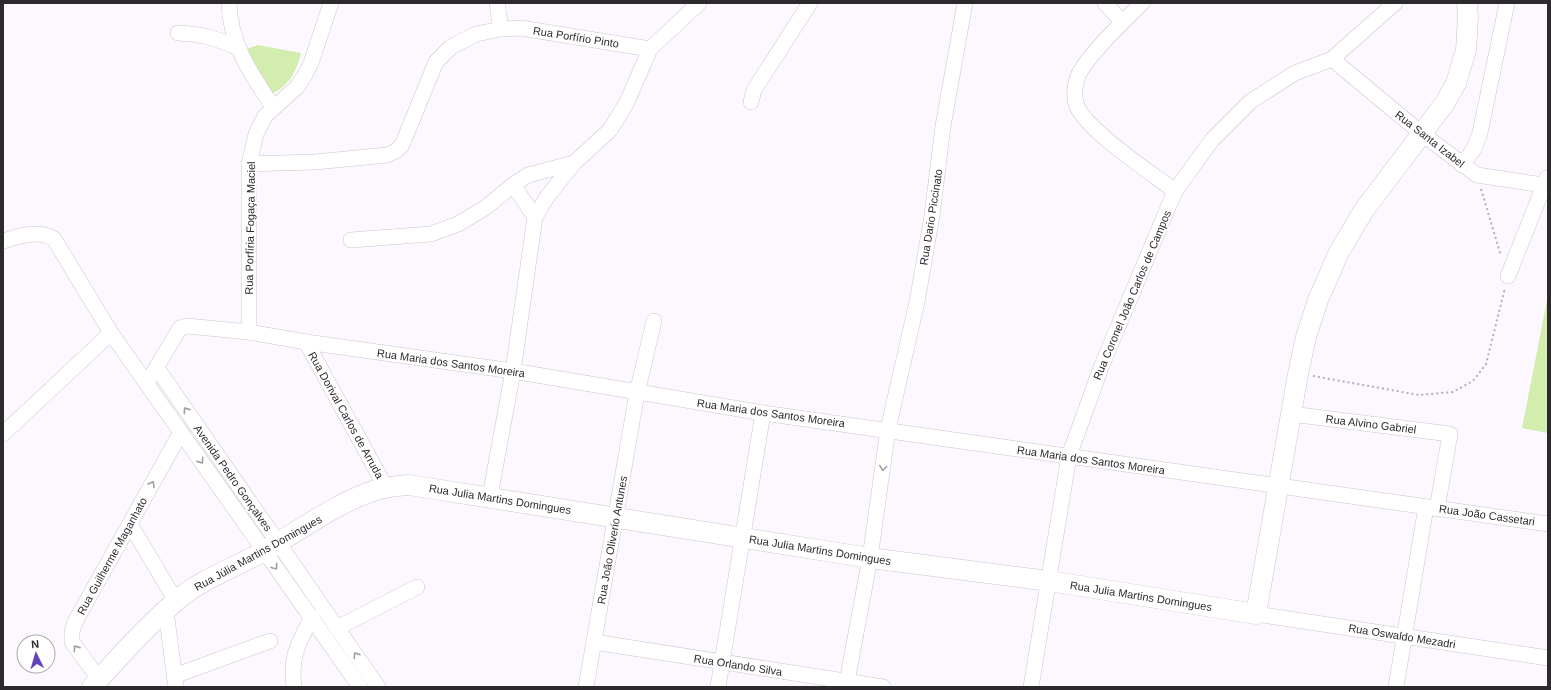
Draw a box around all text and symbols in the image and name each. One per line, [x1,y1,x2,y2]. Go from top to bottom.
street label: Rua Porfírio Pinto [532,24,620,50]
street label: Rua Santa Izabel [1393,108,1467,170]
street label: Rua Porfíria Fogaça Maciel [243,161,257,295]
street label: Rua Dario Piccinato [917,168,945,266]
street label: Rua Coronel João Carlos de Campos [1091,208,1173,381]
street label: Rua Maria dos Santos Moreira [376,347,527,379]
street label: Rua Dorival Carlos de Arruda [306,350,386,481]
street label: Rua Maria dos Santos Moreira [696,397,847,429]
one-way arrow [183,407,191,414]
street label: Rua Alvino Gabriel [1325,412,1417,436]
street label: Avenida Pedro Gonçalves [192,423,275,534]
street label: Rua Maria dos Santos Moreira [1016,444,1167,476]
one-way arrow [196,456,203,463]
one-way arrow [879,465,888,471]
street label: Rua João Oliverio Antunes [595,474,629,605]
one-way arrow [148,480,155,488]
street label: Rua Julia Martins Domingues [428,482,572,516]
street label: Rua Guilherme Maganhato [75,495,149,617]
street label: Rua João Cassetari [1438,502,1536,528]
street label: Rua Júlia Martins Domingues [192,513,324,593]
street label: Rua Julia Martins Domingues [748,533,892,567]
one-way arrow [270,563,277,570]
street label: Rua Julia Martins Domingues [1069,579,1213,613]
street label: Rua Oswaldo Mezadri [1348,622,1456,650]
north arrow [16,634,56,674]
text: N [31,638,40,650]
one-way arrow [74,645,81,652]
one-way arrow [353,652,361,659]
street label: Rua Orlando Silva [693,652,784,678]

